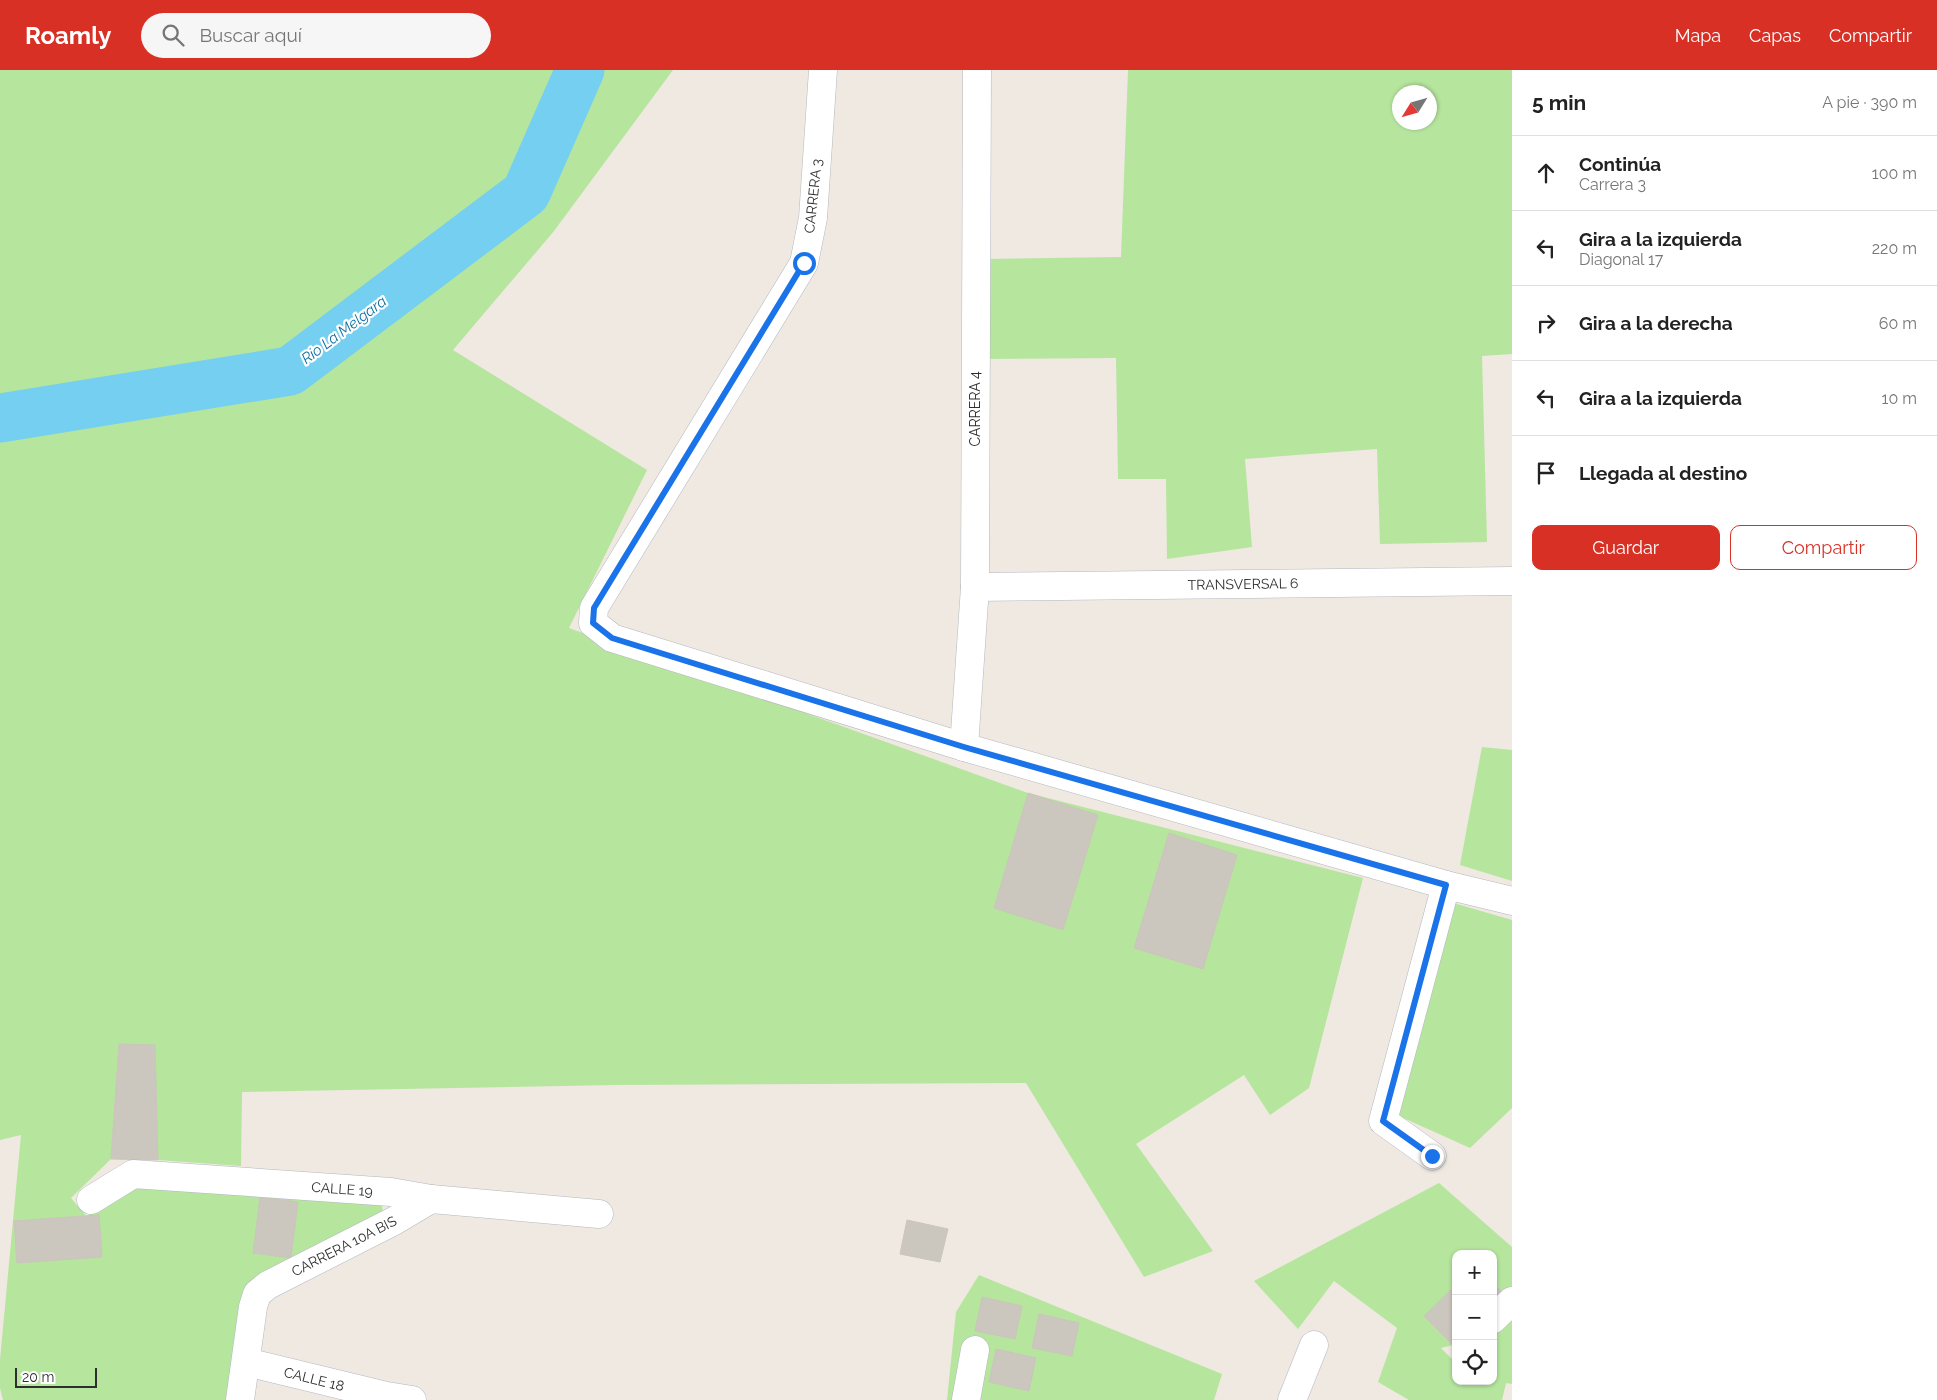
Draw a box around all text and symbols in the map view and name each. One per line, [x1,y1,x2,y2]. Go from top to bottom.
search box [141,13,491,58]
text: Roamly [25,21,111,50]
icon: search [159,21,187,49]
text: Buscar aquí [199,24,302,46]
text: Mapa [1675,25,1721,46]
text: Capas [1749,25,1801,46]
text: Compartir [1829,25,1912,46]
north arrow [1392,85,1437,130]
text: 5 min [1532,90,1586,115]
text: A pie · 390 m [1822,93,1917,112]
text: Continúa [1579,153,1661,175]
street label: CARRERA 3 [801,158,825,234]
icon: ahead [1532,159,1560,187]
text: 100 m [1872,164,1917,183]
text: Carrera 3 [1579,175,1646,194]
text: Gira a la izquierda [1579,228,1742,250]
icon: left [1532,234,1560,262]
text: 220 m [1872,239,1917,258]
text: Diagonal 17 [1579,250,1663,269]
route start [793,252,816,275]
water label: Río La Melgara [298,292,390,368]
icon: right [1532,309,1560,337]
text: Gira a la derecha [1579,312,1733,334]
text: 60 m [1879,314,1917,333]
street label: CARRERA 4 [967,371,983,447]
icon: left [1532,384,1560,412]
text: Gira a la izquierda [1579,387,1742,409]
text: 10 m [1882,389,1917,408]
icon: arrive [1532,459,1560,487]
text: Llegada al destino [1579,462,1747,484]
button: Guardar [1532,525,1720,570]
button: Compartir [1730,525,1917,570]
street label: TRANSVERSAL 6 [1187,575,1299,593]
route end [1421,1145,1444,1168]
street label: CALLE 19 [311,1179,373,1199]
street label: CARRERA 10A BIS [289,1212,400,1279]
map controls [1452,1250,1497,1385]
button: + [1452,1250,1497,1295]
button: − [1452,1295,1497,1340]
button: locate [1452,1340,1497,1385]
street label: CALLE 18 [282,1364,346,1394]
scale bar [15,1365,98,1388]
text: 20 m [22,1369,54,1385]

